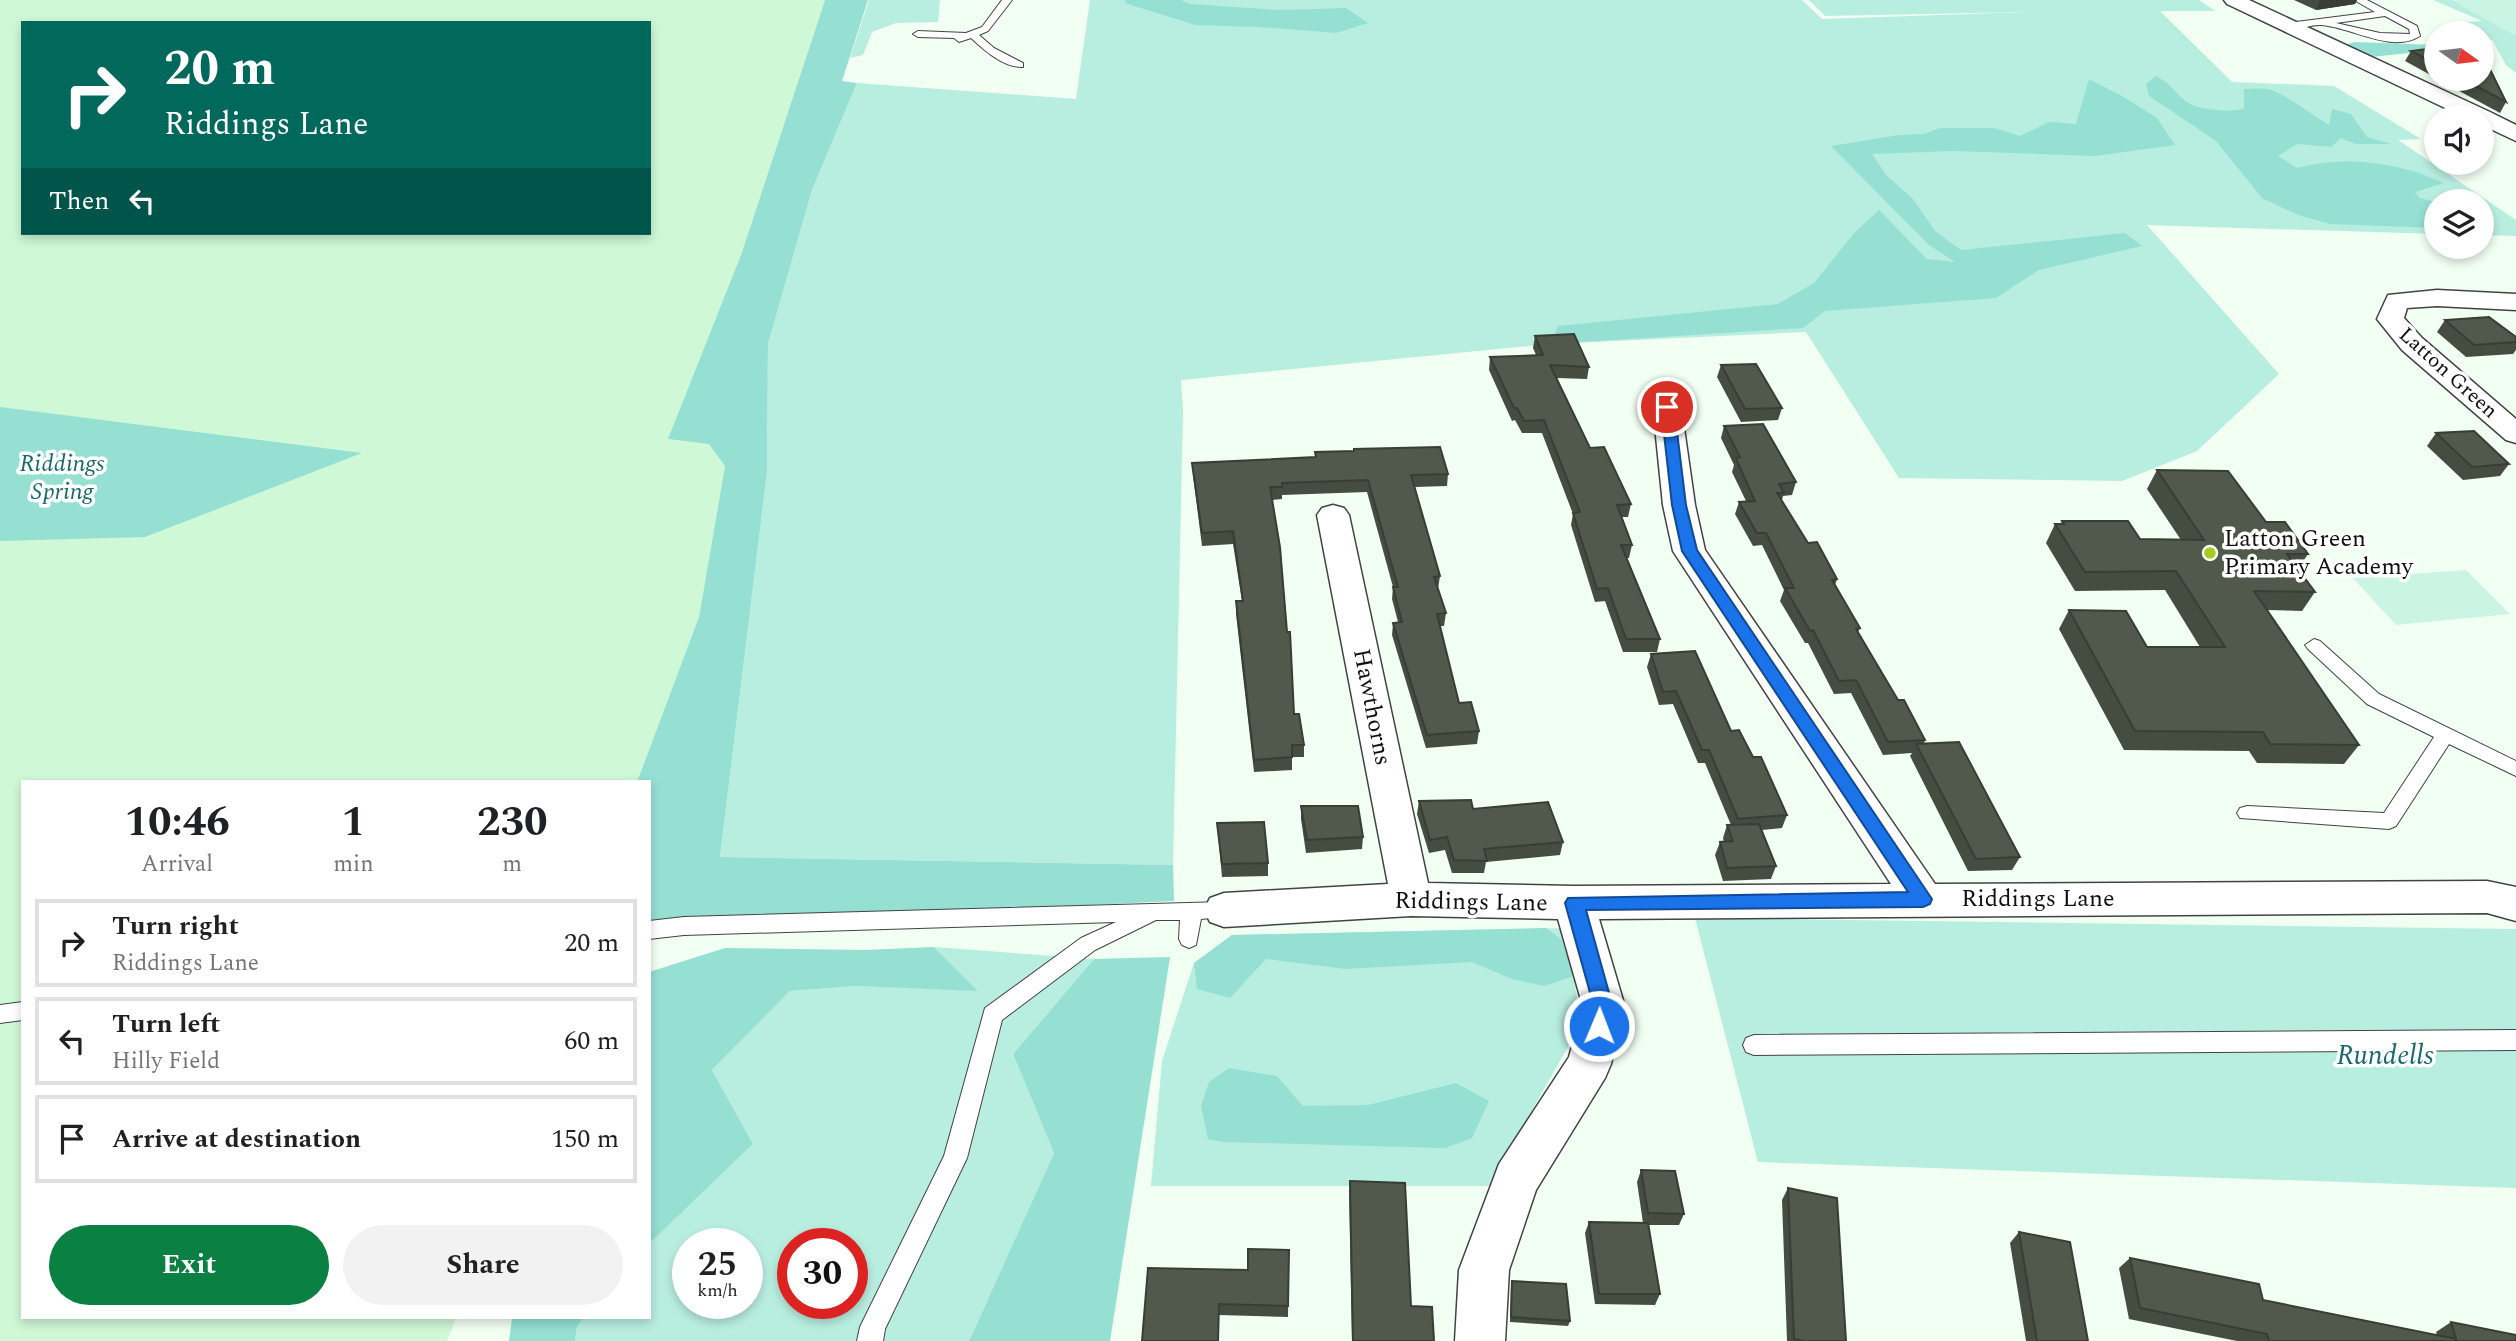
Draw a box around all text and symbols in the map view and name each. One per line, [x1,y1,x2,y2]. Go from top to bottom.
north arrow [2424,21,2494,91]
map controls [2424,21,2494,259]
text: 20 m [164,32,275,107]
icon: right [49,49,140,140]
text: Riddings Lane [164,100,368,149]
button: sound [2424,105,2494,175]
text: Then [49,181,109,221]
icon: left [123,182,161,220]
button: layers [2424,189,2494,259]
street label: Latton Green [2391,320,2505,426]
pin [1637,377,1697,437]
icon: arrive [1648,388,1686,426]
park label: Riddings Spring [20,446,105,510]
place label: Latton Green Primary Academy [2224,521,2415,585]
marker: Latton Green Primary Academy [2202,545,2218,561]
street label: Hawthorns [1343,645,1401,769]
text: 10:46 [124,791,230,854]
text: 1 [342,791,365,854]
text: 230 [477,791,548,854]
text: Arrival [141,847,213,882]
text: min [333,847,374,882]
text: m [502,847,522,882]
street label: Riddings Lane [1961,881,2115,917]
street label: Riddings Lane [1394,883,1548,921]
text: Turn right [112,906,239,946]
text: 20 m [564,923,619,963]
icon: right [53,924,91,962]
text: Riddings Lane [112,946,259,981]
position arrow [1562,989,1636,1063]
text: Turn left [112,1004,220,1044]
text: 60 m [564,1021,619,1061]
icon: left [53,1022,91,1060]
park label: Rundells [2336,1034,2434,1077]
text: Hilly Field [112,1044,220,1079]
text: Arrive at destination [112,1119,361,1159]
text: 150 m [551,1119,619,1159]
icon: arrive [53,1120,91,1158]
button: Exit [49,1225,329,1305]
button: Share [343,1225,623,1305]
speed limit sign: 30 [777,1228,868,1319]
text: 25 [698,1238,737,1291]
text: km/h [697,1277,738,1304]

